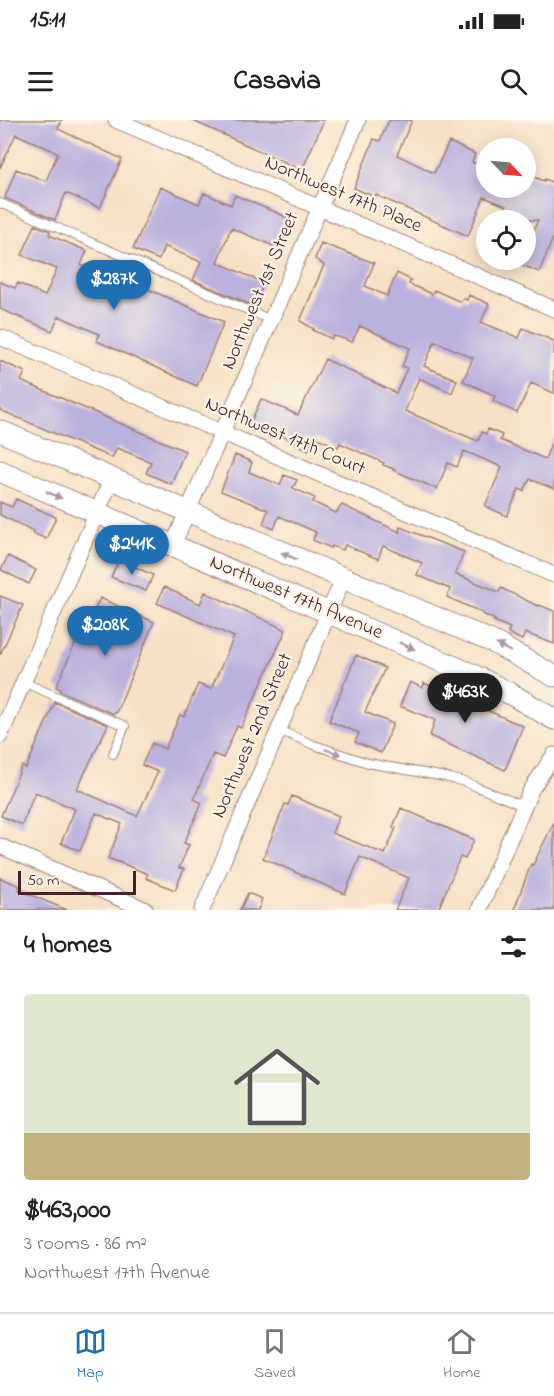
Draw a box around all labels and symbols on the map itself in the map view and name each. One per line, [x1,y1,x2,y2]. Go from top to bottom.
north arrow [476,138,536,198]
street label: Northwest 17th Place [260,149,426,241]
street label: Northwest 1st Street [215,207,307,374]
pin: $287K [72,260,156,311]
street label: Northwest 17th Court [200,390,370,484]
one-way arrow [45,490,62,499]
pin: $241K [90,525,174,576]
street label: Northwest 17th Avenue [205,548,387,648]
one-way arrow [280,550,298,560]
pin: $208K [63,606,147,657]
one-way arrow [398,641,415,650]
one-way arrow [495,643,512,653]
street label: Northwest 2nd Street [205,649,301,823]
pin: $463K [423,673,507,724]
one-way arrow [324,748,342,757]
scale bar [18,868,136,896]

